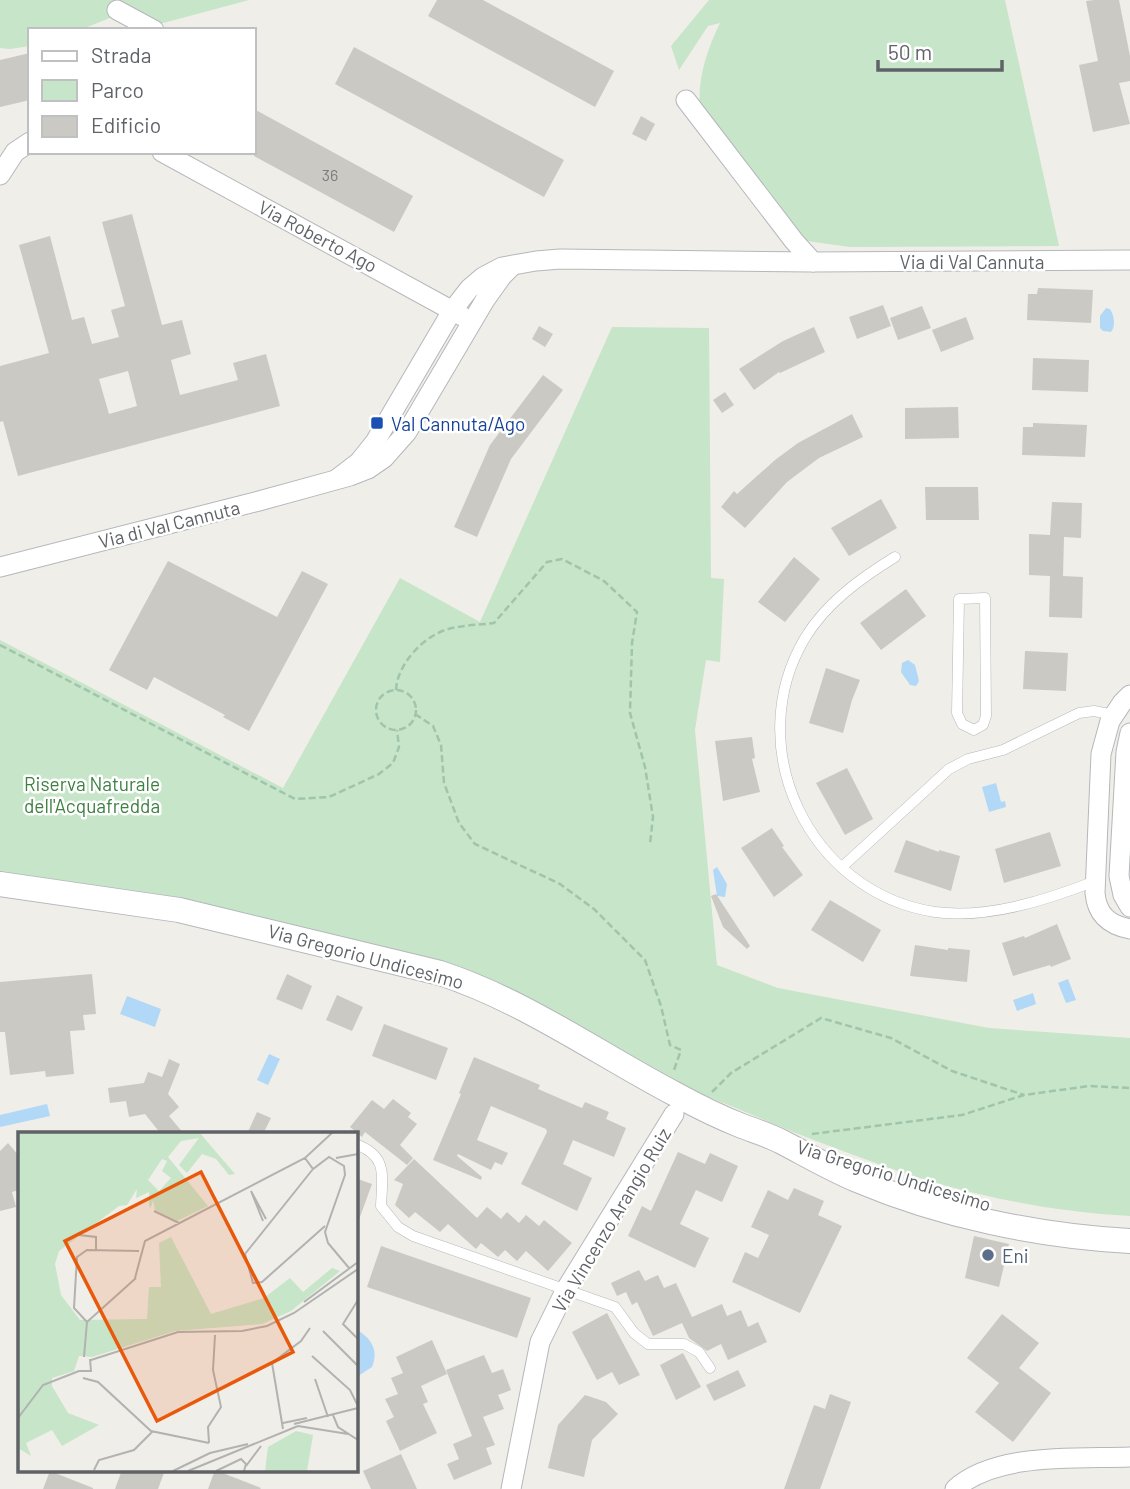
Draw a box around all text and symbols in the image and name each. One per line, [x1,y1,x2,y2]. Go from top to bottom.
legend [28,28,256,154]
scale bar [878,28,1002,72]
text: 50 m [888,39,932,64]
text: Strada [91,42,151,67]
text: Parco [91,77,144,102]
text: Edificio [91,112,161,137]
house number: 36 [322,165,338,184]
street label: Via Roberto Ago [255,195,381,277]
street label: Via di Val Cannuta [899,250,1045,273]
place label: Val Cannuta/Ago [391,412,525,435]
marker: Val Cannuta/Ago [369,415,385,431]
street label: Via di Val Cannuta [96,495,242,553]
park label: Riserva Naturale dell'Acquafredda [24,772,160,817]
street label: Via Gregorio Undicesimo [266,919,466,993]
street label: Via Vincenzo Arangio Ruiz [547,1124,675,1316]
inset map [18,1132,357,1472]
street label: Via Gregorio Undicesimo [794,1134,994,1216]
place label: Eni [1002,1244,1029,1267]
marker: Eni [980,1247,996,1263]

